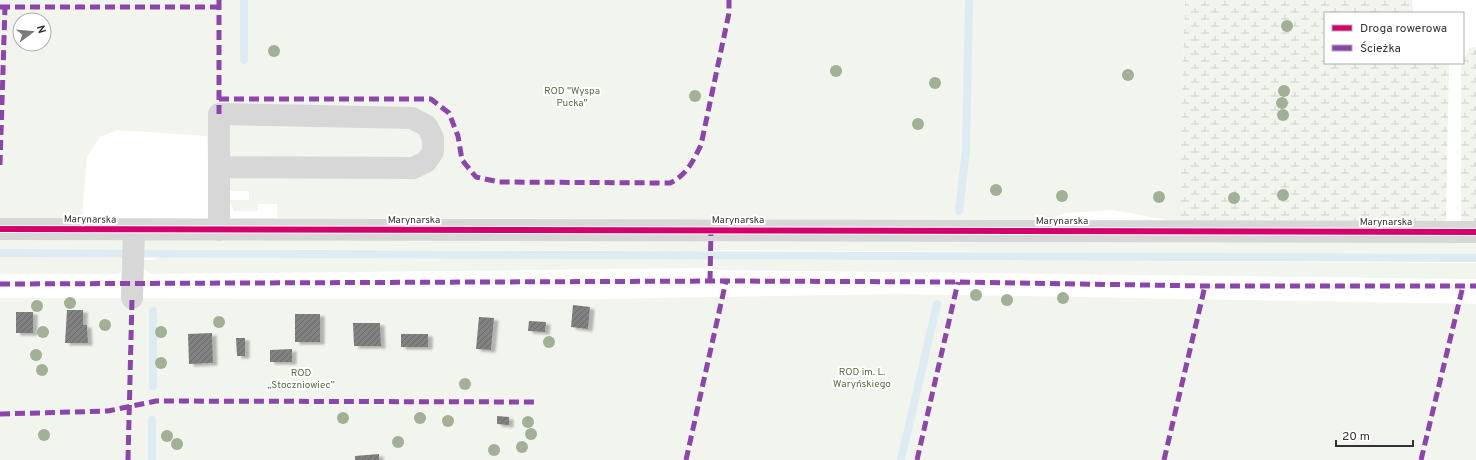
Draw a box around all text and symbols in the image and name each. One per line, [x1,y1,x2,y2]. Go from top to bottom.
north arrow [12,12,52,52]
legend [1324,12,1464,64]
text: Droga rowerowa [1360,21,1447,37]
text: N [33,24,48,35]
text: Ścieżka [1360,41,1401,57]
park label: ROD "Wyspa Pucka" [544,85,600,110]
street label: Marynarska [64,213,116,227]
street label: Marynarska [388,214,440,227]
street label: Marynarska [712,214,764,227]
street label: Marynarska [1036,215,1088,228]
street label: Marynarska [1360,216,1412,229]
park label: ROD im. L. Waryńskiego [833,366,891,391]
park label: ROD „Stoczniowiec” [267,367,335,392]
scale bar [1336,422,1413,448]
text: 20 m [1342,429,1370,445]

